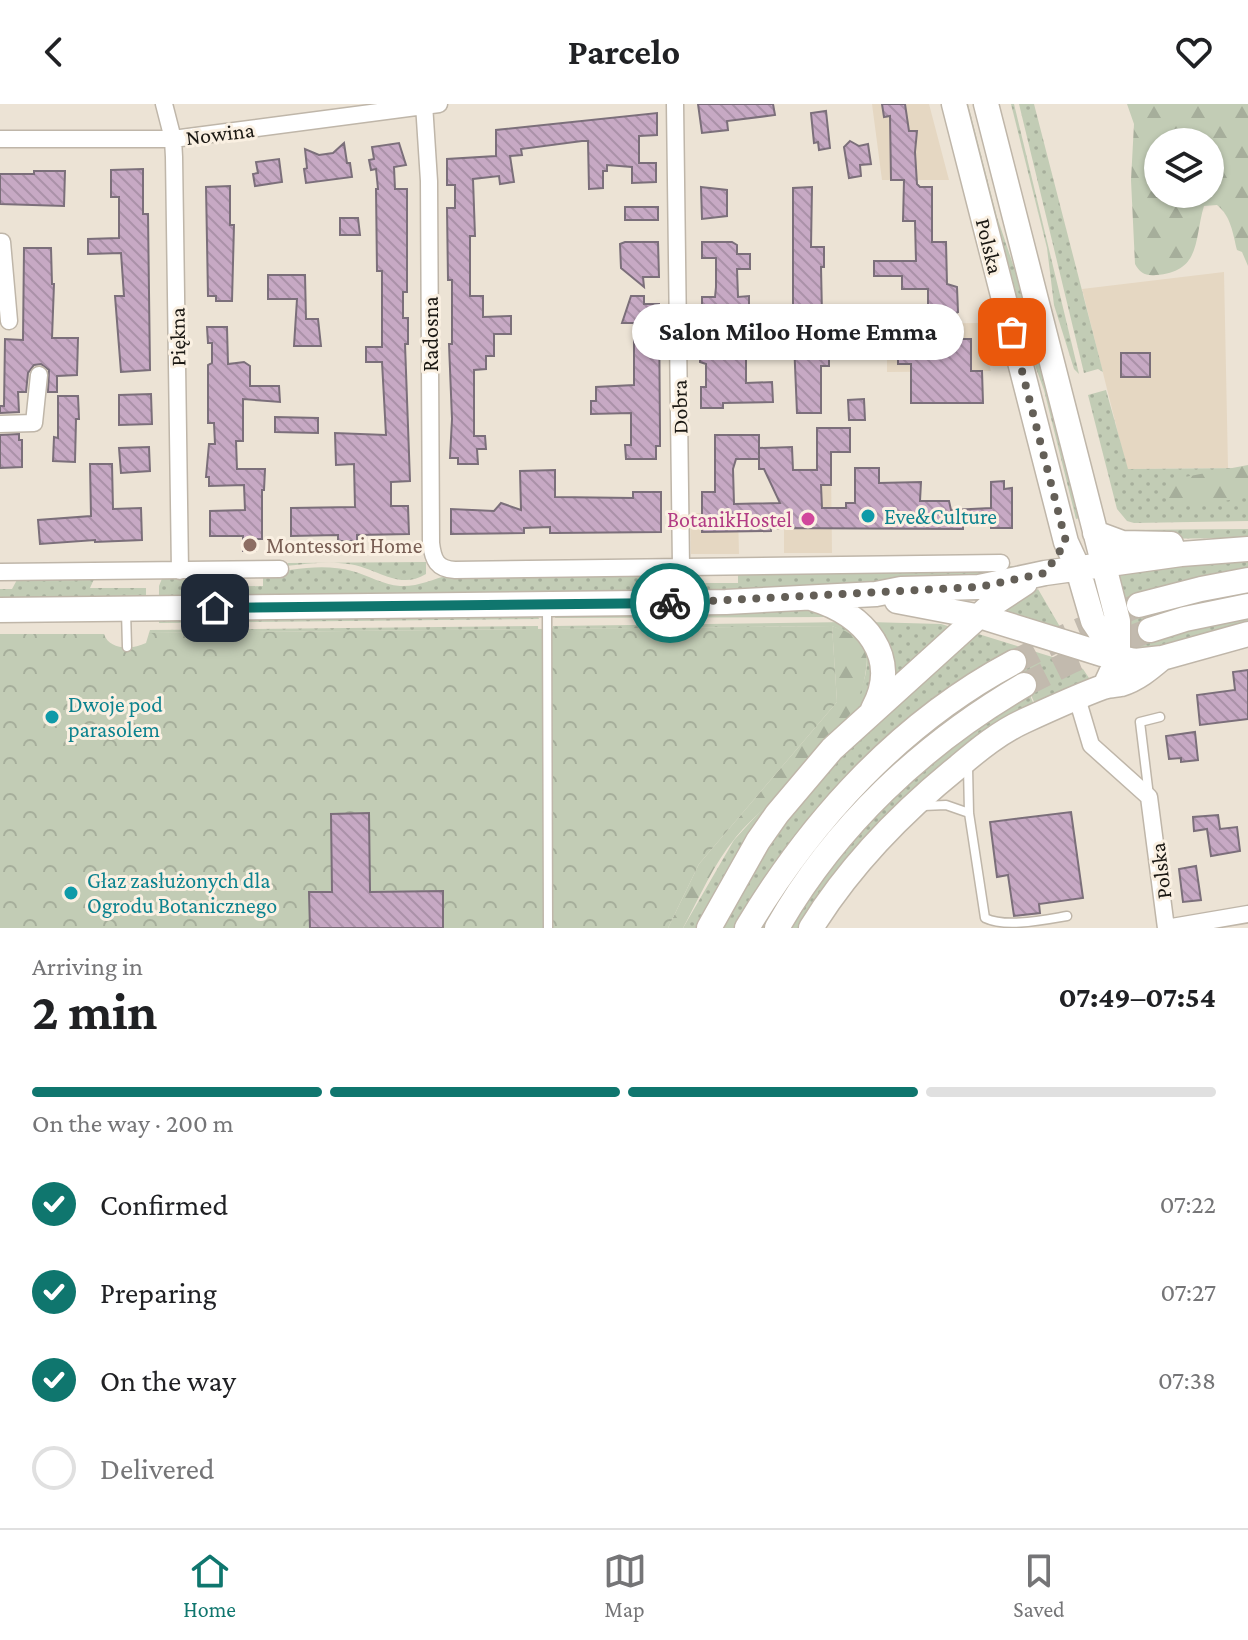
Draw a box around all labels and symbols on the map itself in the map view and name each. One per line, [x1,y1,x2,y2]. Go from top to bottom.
street label: Nowina [184,117,256,150]
street label: Polska [971,216,1008,277]
street label: Radosna [418,296,443,372]
pin [978,298,1046,366]
callout: Salon Miloo Home Emma [632,304,964,360]
street label: Piękna [164,307,191,367]
street label: Dobra [667,380,692,434]
place label: Eve&Culture [884,504,997,529]
place label: BotanikHostel [667,507,792,532]
marker: Eve&Culture [859,507,877,525]
marker: BotanikHostel [799,510,817,528]
place label: Montessori Home [266,533,422,558]
marker: Montessori Home [241,536,259,554]
courier [630,563,710,643]
pin [181,574,249,642]
place label: Dwoje pod parasolem [68,692,163,742]
marker: Dwoje pod parasolem [43,708,61,726]
street label: Polska [1145,841,1176,901]
place label: Głaz zasłużonych dla Ogrodu Botanicznego [87,868,277,918]
marker: Głaz zasłużonych dla Ogrodu Botanicznego [62,884,80,902]

